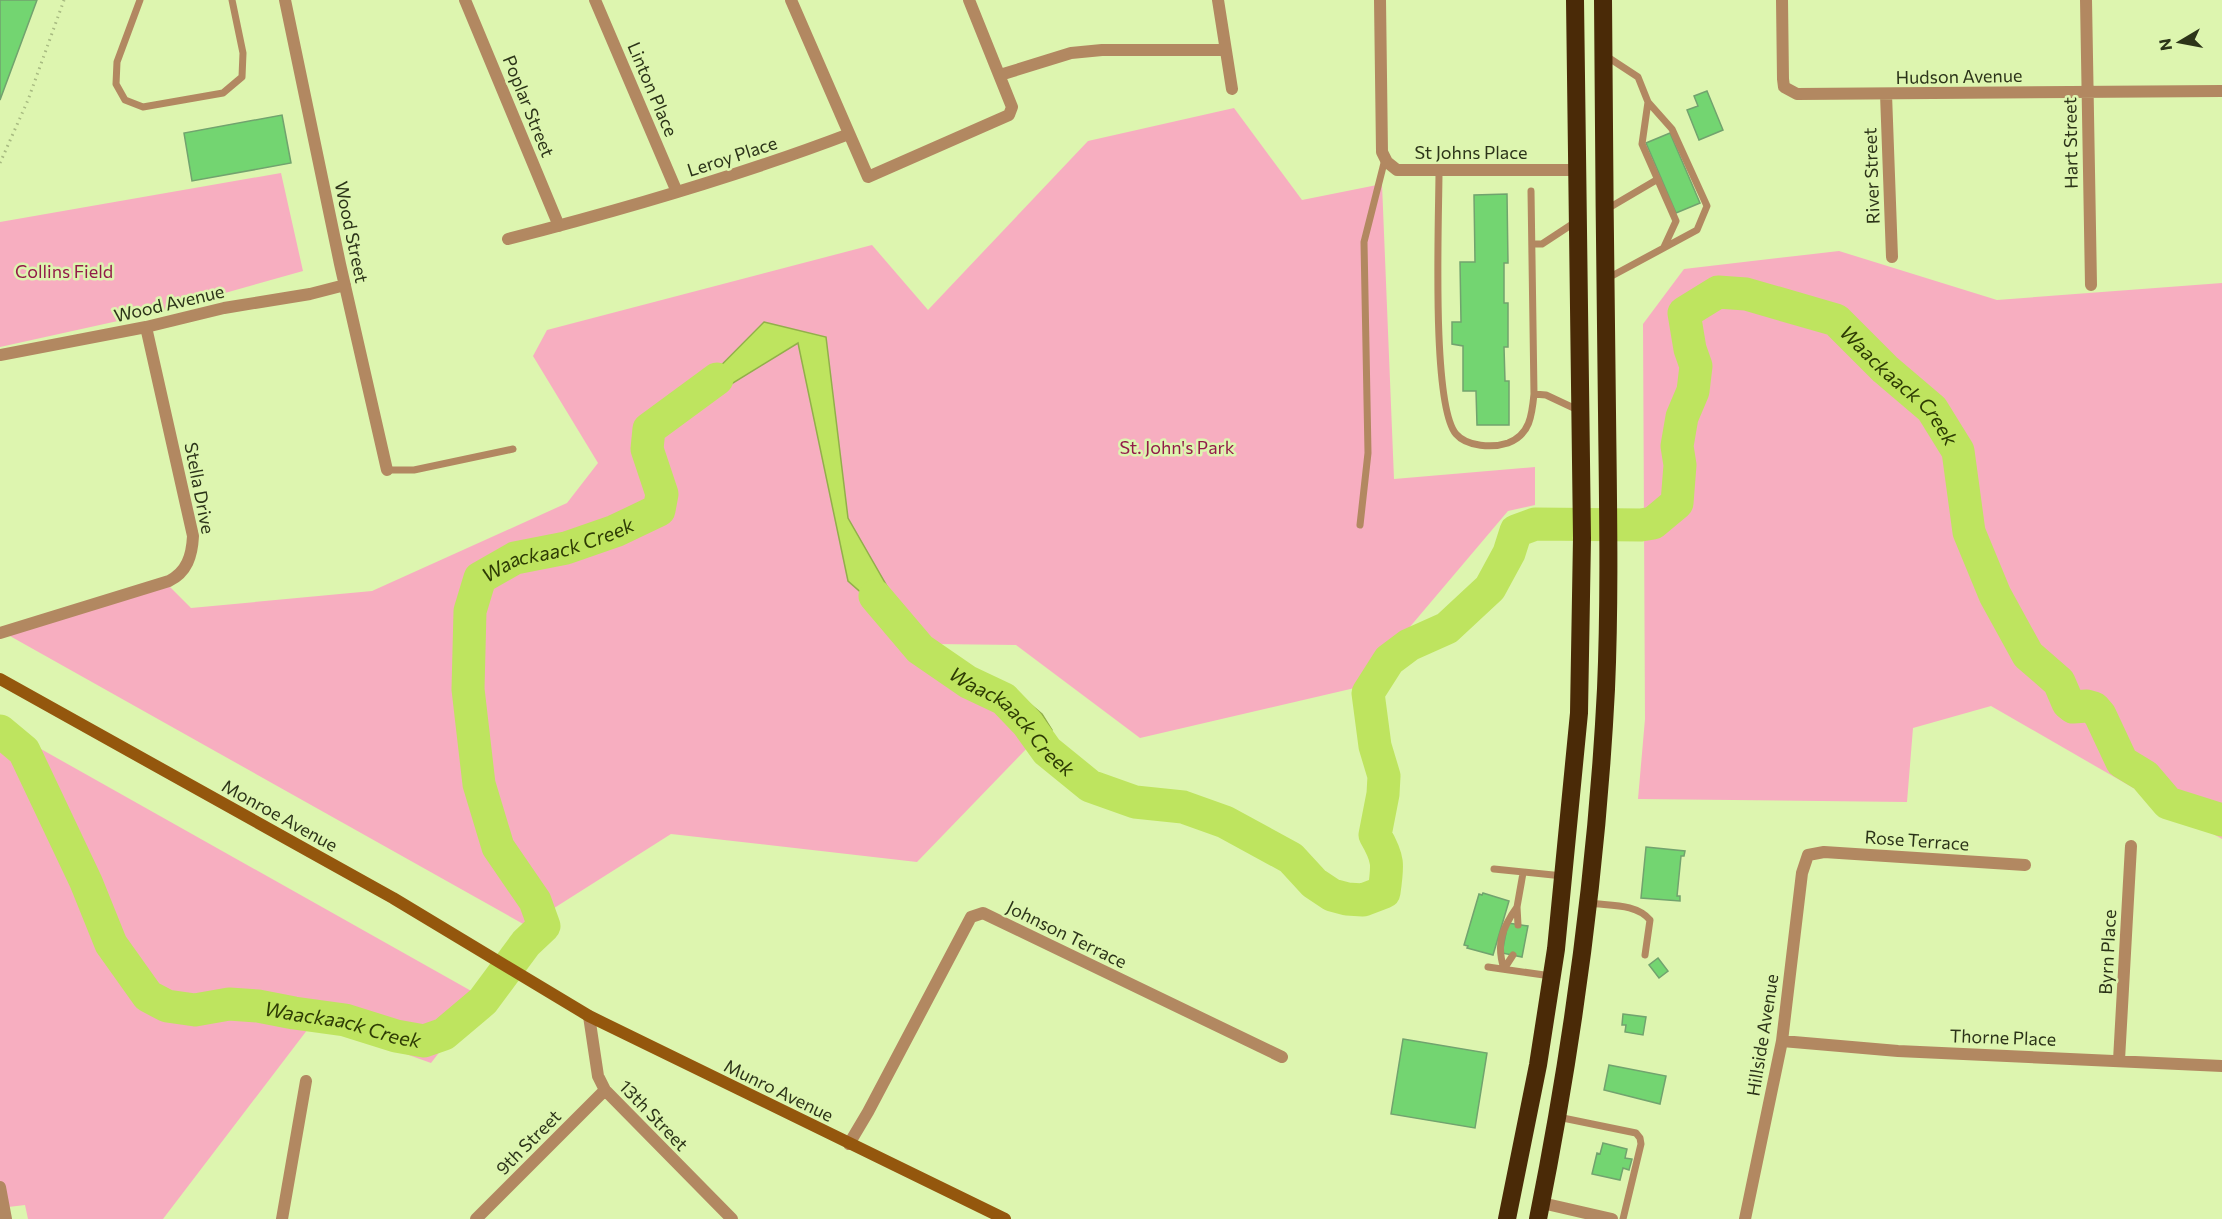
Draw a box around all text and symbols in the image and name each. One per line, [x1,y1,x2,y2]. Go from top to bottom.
north arrow [2150,12,2210,72]
text: N [2154,37,2175,52]
street label: Linton Place [623,38,683,140]
street label: Poplar Street [499,52,559,160]
street label: Hudson Avenue [1895,64,2023,88]
street label: Hart Street [2058,97,2082,189]
street label: River Street [1858,127,1884,225]
street label: Leroy Place [684,131,780,181]
street label: St Johns Place [1414,141,1528,163]
street label: Wood Street [330,179,374,285]
park label: Collins Field [15,260,113,282]
street label: Wood Avenue [112,280,226,326]
water label: Waackaack Creek [1836,320,1964,450]
park label: St. John's Park [1119,436,1235,458]
street label: Stella Drive [180,440,220,536]
water label: Waackaack Creek [477,511,639,587]
water label: Waackaack Creek [945,661,1081,782]
street label: Monroe Avenue [218,774,342,856]
street label: Rose Terrace [1864,825,1970,855]
street label: Johnson Terrace [1003,895,1131,973]
street label: Byrn Place [2094,909,2120,995]
street label: Hillside Avenue [1741,972,1783,1098]
water label: Waackaack Creek [262,996,424,1052]
street label: Thorne Place [1949,1024,2057,1050]
street label: Munro Avenue [721,1054,837,1126]
street label: 13th Street [615,1075,693,1155]
street label: 9th Street [491,1105,565,1179]

